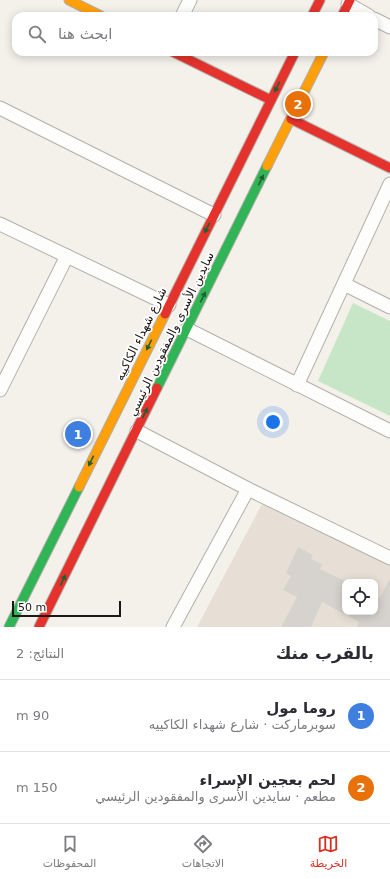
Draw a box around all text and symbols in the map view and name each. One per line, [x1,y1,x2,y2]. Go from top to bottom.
search box [12,12,378,56]
icon: search [26,23,48,45]
text: ابحث هنا [58,25,113,43]
one-way arrow [274,81,280,93]
pin: 2 [285,89,311,119]
one-way arrow [258,174,264,186]
one-way arrow [204,223,210,234]
street label: سايدين الأسرى والمفقودين الرئيسي [124,249,218,419]
street label: شارع شهداء الكاكييه [112,285,171,383]
one-way arrow [200,291,206,302]
one-way arrow [146,339,152,351]
one-way arrow [142,407,149,419]
your location [263,412,283,432]
pin: 1 [65,419,91,449]
one-way arrow [88,456,95,467]
one-way arrow [60,574,66,585]
map controls [342,579,378,615]
button: locate [342,579,378,615]
scale bar [12,599,121,618]
text: 50 m [18,601,46,614]
text: بالقرب منك [276,643,374,663]
text: النتائج: 2 [16,646,64,661]
text: روما مول [266,699,336,717]
text: 90 m [16,708,49,723]
text: 1 [356,708,366,723]
text: سوبرماركت · شارع شهداء الكاكييه [149,717,336,732]
text: لحم بعجين الإسراء [200,771,336,789]
text: 150 m [16,780,58,795]
text: 2 [356,780,366,795]
text: مطعم · سايدين الأسرى والمفقودين الرئيسي [95,789,336,804]
tab: المحفوظات [43,833,96,870]
tab: الاتجاهات [182,833,224,870]
tab: الخريطة [310,833,347,870]

